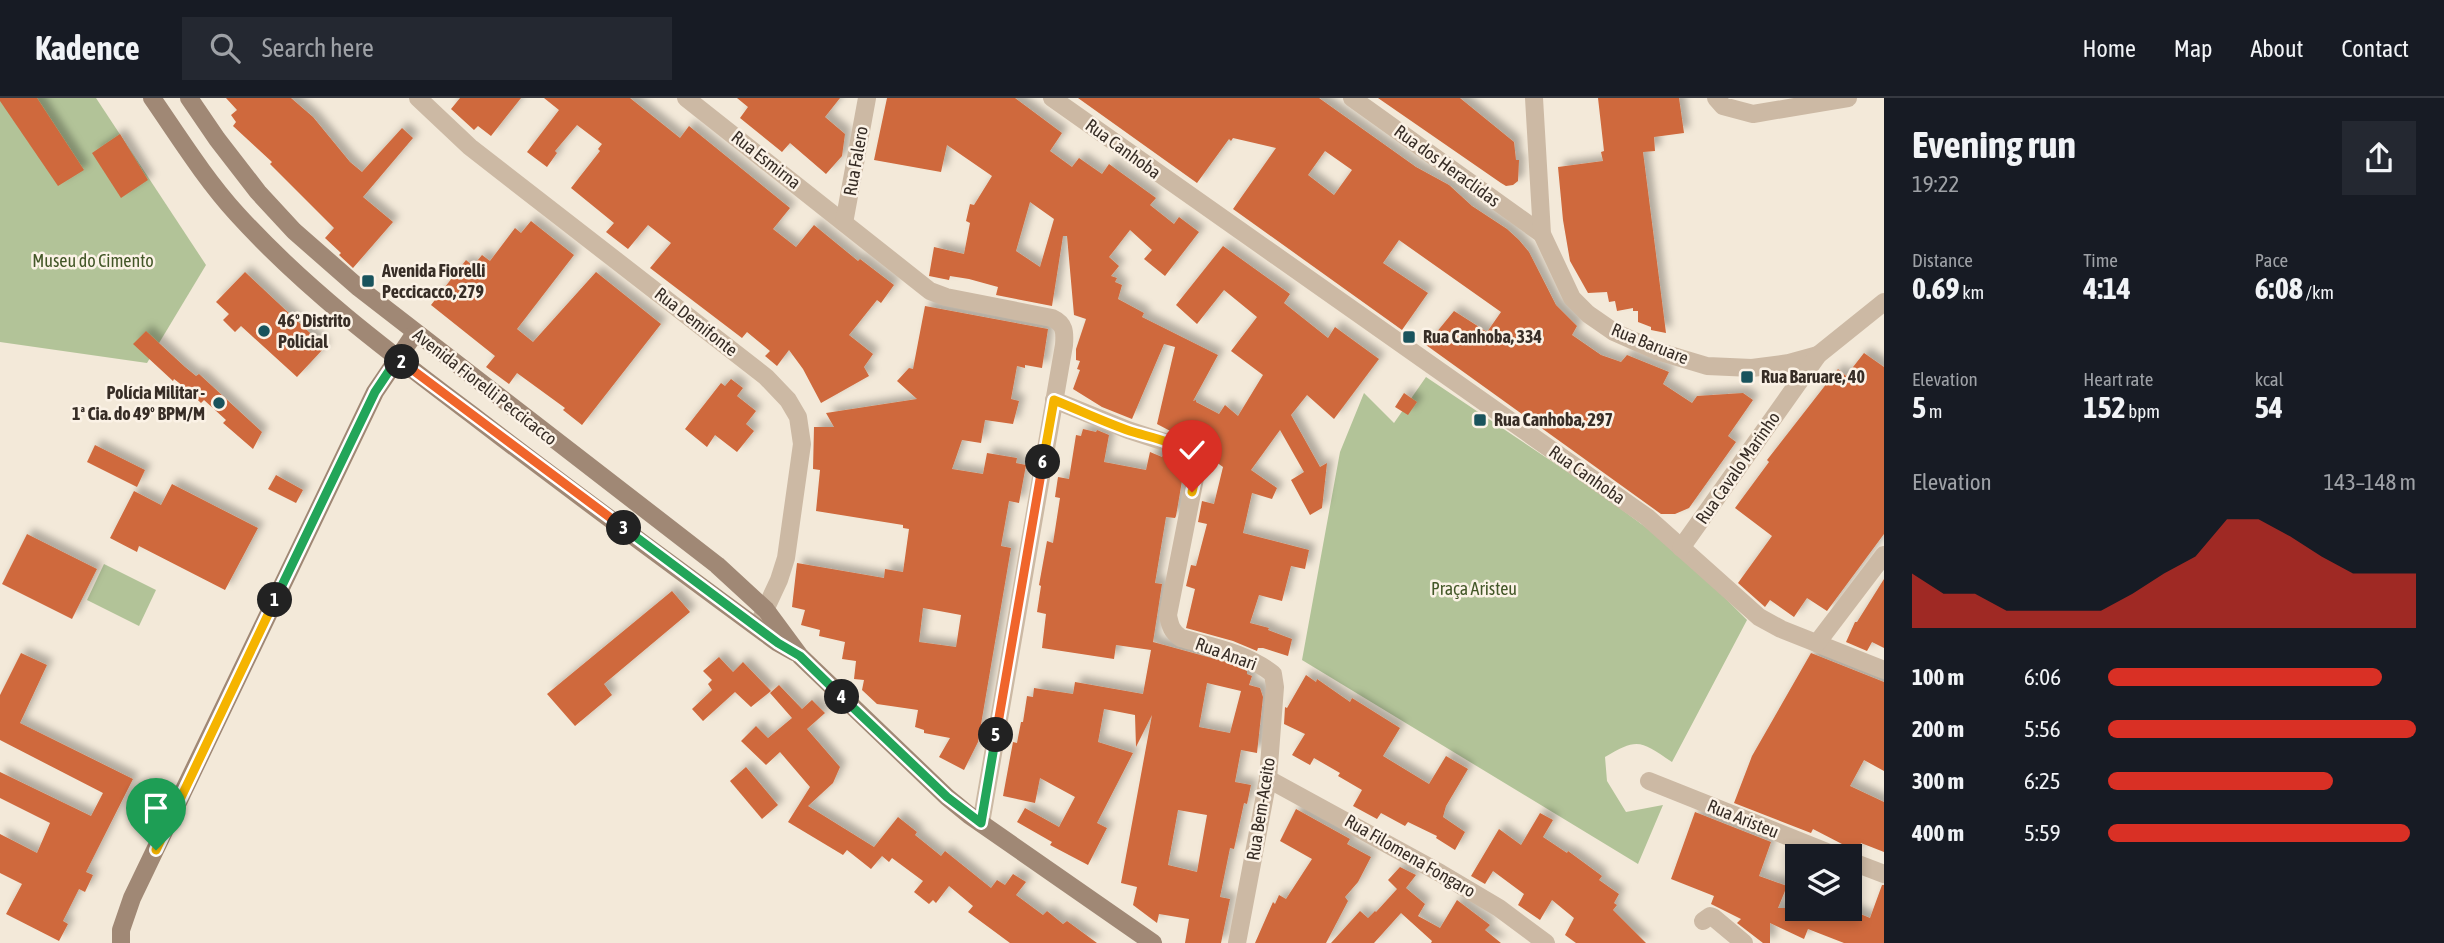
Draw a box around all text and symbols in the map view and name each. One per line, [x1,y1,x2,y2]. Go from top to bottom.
search box [182,17,672,80]
text: Kadence [35,29,140,67]
icon: search [206,29,244,67]
text: Search here [262,33,374,63]
text: Home [2082,35,2136,62]
text: Map [2174,35,2212,62]
text: About [2250,35,2303,62]
text: Contact [2341,35,2409,62]
street label: Rua Canhoba [1082,114,1165,183]
street label: Rua dos Heraclidas [1391,120,1504,211]
button: share [2342,121,2416,195]
text: Evening run [1912,123,2076,166]
street label: Rua Falero [839,124,872,197]
street label: Rua Esmirna [728,126,805,193]
text: 19:22 [1912,171,1959,197]
text: Distance [1912,249,1973,271]
text: Time [2083,249,2118,271]
text: Pace [2255,249,2288,271]
park label: Museu do Cimento [32,250,154,271]
place label: Avenida Fiorelli Peccicacco, 279 [381,260,485,302]
text: 0.69 [1912,271,1960,305]
text: 4:14 [2083,271,2131,305]
text: 6:08 [2255,271,2303,305]
marker: Avenida Fiorelli Peccicacco, 279 [360,273,376,289]
text: km [1960,281,1984,303]
text: /km [2303,281,2334,303]
street label: Rua Demifonte [651,283,742,360]
place label: 46º Distrito Policial [277,310,351,352]
street label: Rua Baruare [1609,319,1692,368]
marker: 46º Distrito Policial [256,323,272,339]
street label: Avenida Fiorelli Peccicacco [409,324,561,449]
place label: Rua Canhoba, 334 [1423,326,1542,347]
marker: Rua Canhoba, 334 [1401,329,1417,345]
pin: 2 [384,344,420,380]
text: 2 [397,350,406,372]
place label: Rua Baruare, 40 [1761,366,1865,387]
text: Elevation [1912,368,1978,390]
text: Heart rate [2083,368,2153,390]
text: kcal [2255,368,2284,390]
marker: Rua Baruare, 40 [1739,369,1755,385]
place label: Polícia Militar - 1ª Cia. do 49º BPM/M [72,382,205,424]
text: 5 [1912,390,1926,424]
text: 152 [2083,390,2126,424]
text: 54 [2255,390,2283,424]
marker: Polícia Militar - 1ª Cia. do 49º BPM/M [211,395,227,411]
text: m [1926,400,1942,422]
text: bpm [2126,400,2160,422]
street label: Rua Cavalo Marinho [1691,408,1784,528]
place label: Rua Canhoba, 297 [1494,409,1613,430]
marker: Rua Canhoba, 297 [1472,412,1488,428]
pin [1162,420,1222,492]
icon: check [1173,431,1211,469]
street label: Rua Canhoba [1545,441,1629,508]
pin: 6 [1026,444,1060,480]
text: 6 [1038,450,1047,472]
text: Elevation [1912,469,1992,495]
text: 143–148 m [2323,469,2416,495]
pin: 3 [606,510,642,546]
text: 3 [619,516,628,538]
park label: Praça Aristeu [1431,578,1517,599]
pin: 1 [258,582,292,618]
text: 1 [270,588,279,610]
street label: Rua Anari [1193,633,1260,674]
text: 100 m [1912,664,1964,690]
text: 6:06 [2024,664,2061,690]
pin: 4 [824,680,860,714]
text: 4 [837,685,846,707]
text: 200 m [1912,716,1964,742]
text: 5:56 [2024,716,2061,742]
pin: 5 [978,718,1014,752]
text: 5 [991,723,1000,745]
street label: Rua Bem-Aceito [1242,756,1279,862]
text: 300 m [1912,768,1964,794]
text: 6:25 [2024,768,2061,794]
pin [126,778,186,850]
icon: arrive [137,789,175,827]
street label: Rua Aristeu [1704,795,1782,842]
street label: Rua Filomena Fongaro [1341,810,1479,901]
text: 400 m [1912,820,1964,846]
text: 5:59 [2024,820,2061,846]
map controls [1785,844,1862,921]
button: layers [1785,844,1862,921]

